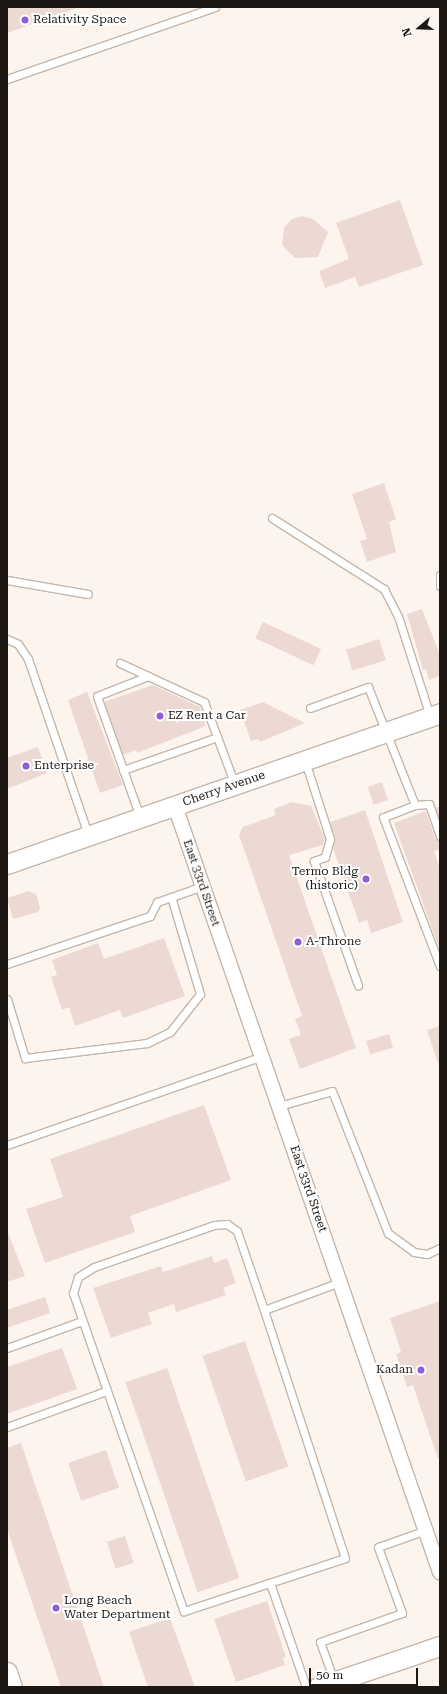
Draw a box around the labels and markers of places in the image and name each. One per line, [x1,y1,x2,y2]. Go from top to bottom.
place label: Relativity Space [33,13,126,27]
marker: Relativity Space [20,15,30,25]
place label: EZ Rent a Car [168,709,246,723]
marker: EZ Rent a Car [155,711,165,721]
place label: Enterprise [34,759,94,773]
marker: Enterprise [21,761,31,771]
place label: Termo Bldg (historic) [292,865,358,893]
marker: Termo Bldg (historic) [361,874,371,884]
place label: A-Throne [306,935,361,949]
marker: A-Throne [293,937,303,947]
place label: Kadan [376,1363,413,1377]
marker: Kadan [416,1365,426,1375]
place label: Long Beach Water Department [64,1594,170,1622]
marker: Long Beach Water Department [51,1603,61,1613]

